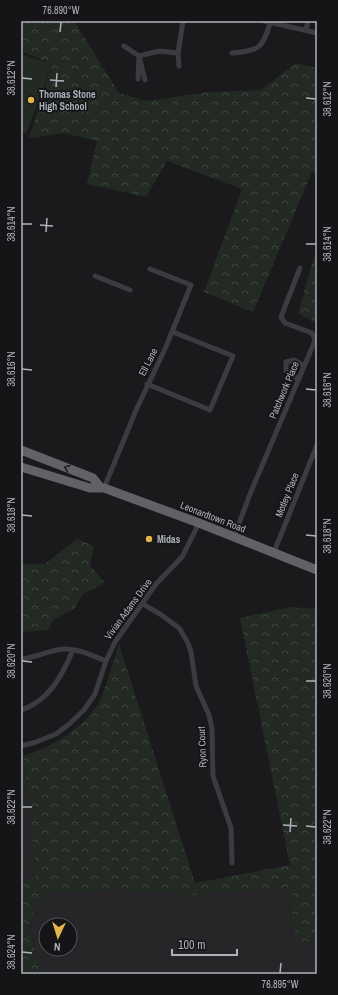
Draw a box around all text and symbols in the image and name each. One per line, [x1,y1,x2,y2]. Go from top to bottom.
text: 76.890°W [43,4,80,17]
text: 38.612°N [5,60,18,96]
text: 38.612°N [321,81,334,117]
place label: Thomas Stone High School [39,88,96,113]
marker: Thomas Stone High School [26,95,36,105]
text: 38.614°N [5,206,18,242]
text: 38.614°N [321,226,334,262]
street label: Ell Lane [135,345,161,378]
text: 38.616°N [5,351,18,387]
street label: Patchwork Place [266,359,302,421]
text: 38.616°N [321,372,334,408]
one-way arrow [64,465,71,473]
street label: Motley Place [272,470,302,519]
text: 38.618°N [5,497,18,533]
street label: Leonardtown Road [178,499,248,535]
text: 38.618°N [321,518,334,554]
place label: Midas [157,533,181,546]
marker: Midas [144,534,154,544]
street label: Vivian Adams Drive [101,576,155,642]
text: 38.620°N [5,643,18,679]
text: 38.620°N [321,663,334,699]
street label: Ryon Court [195,725,209,768]
text: 38.622°N [5,789,18,825]
text: 38.622°N [321,809,334,845]
north arrow [38,917,78,957]
scale bar [172,931,237,957]
text: 38.624°N [5,934,18,970]
text: 100 m [178,937,205,953]
text: N [54,940,61,954]
text: 76.895°W [262,978,299,991]

